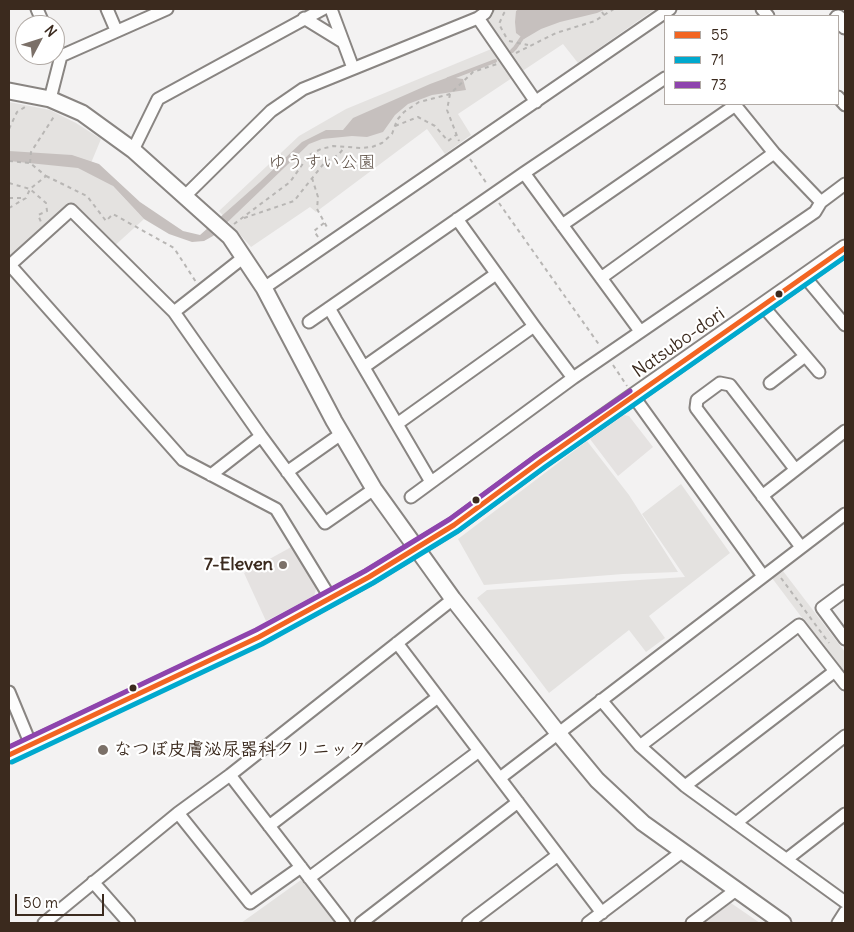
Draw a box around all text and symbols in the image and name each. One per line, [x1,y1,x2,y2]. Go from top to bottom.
north arrow [15,15,65,65]
legend [664,15,839,105]
text: N [41,22,61,40]
text: 55 [711,25,728,44]
text: 71 [711,50,724,69]
text: 73 [711,75,727,94]
park label: ゆうすい公園 [268,152,376,174]
unlabelled marker [774,289,784,299]
street label: Natsubo-dori [629,303,729,383]
unlabelled marker [471,495,481,505]
place label: 7-Eleven [204,554,273,576]
marker: 7-Eleven [277,559,289,571]
unlabelled marker [128,683,138,693]
place label: なつぼ皮膚泌尿器科クリニック [114,739,366,761]
marker: なつぼ皮膚泌尿器科クリニック [96,743,110,757]
scale bar [18,884,106,916]
text: 50 m [23,893,58,912]

